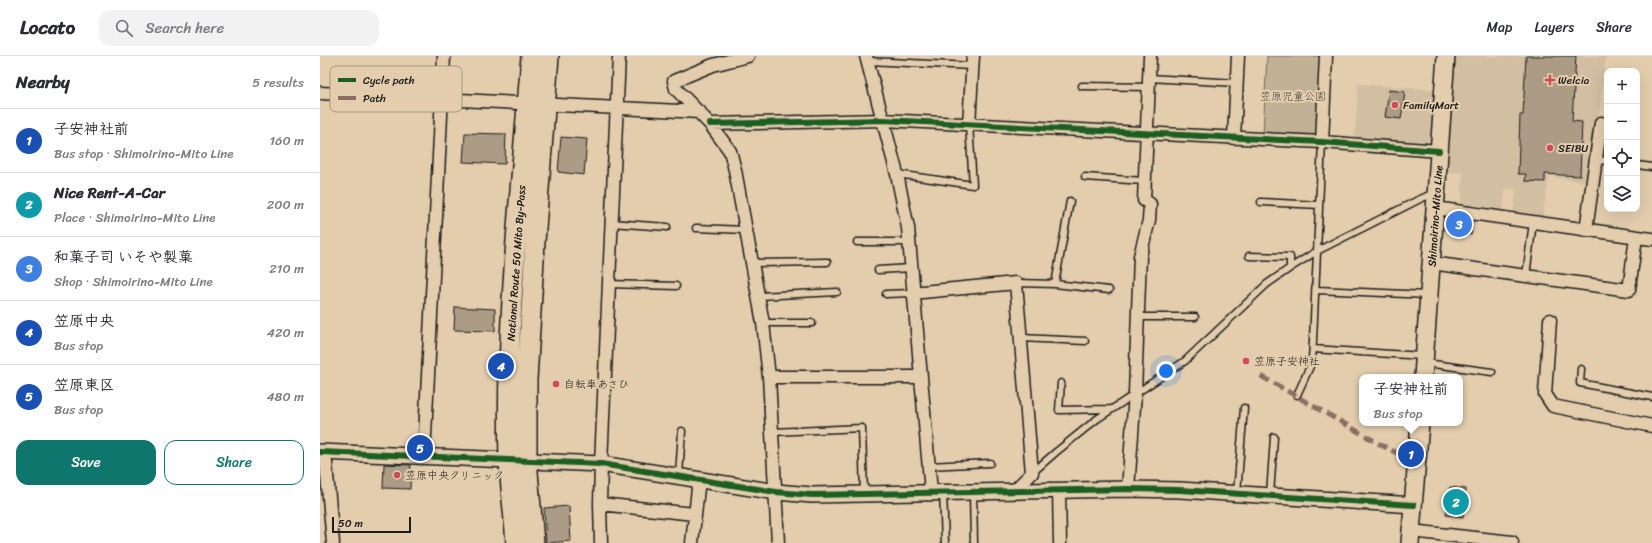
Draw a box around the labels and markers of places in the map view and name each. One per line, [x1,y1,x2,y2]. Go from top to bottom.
place label: Welcia [1558,71,1590,90]
marker: Welcia [1545,75,1555,85]
place label: FamilyMart [1403,96,1459,115]
marker: FamilyMart [1390,100,1400,110]
place label: SEIBU [1558,139,1588,158]
marker: SEIBU [1545,143,1555,153]
pin: 3 [1446,209,1472,239]
pin: 4 [488,351,514,381]
place label: 笠原子安神社 [1254,352,1320,371]
marker: 笠原子安神社 [1241,356,1251,366]
place label: 自転車あさひ [564,375,629,394]
marker: 自転車あさひ [551,379,561,389]
pin: 5 [407,433,433,463]
pin: 1 [1398,439,1424,469]
place label: 笠原中央クリニック [405,466,504,485]
marker: 笠原中央クリニック [392,470,402,480]
pin: 2 [1443,487,1469,517]

